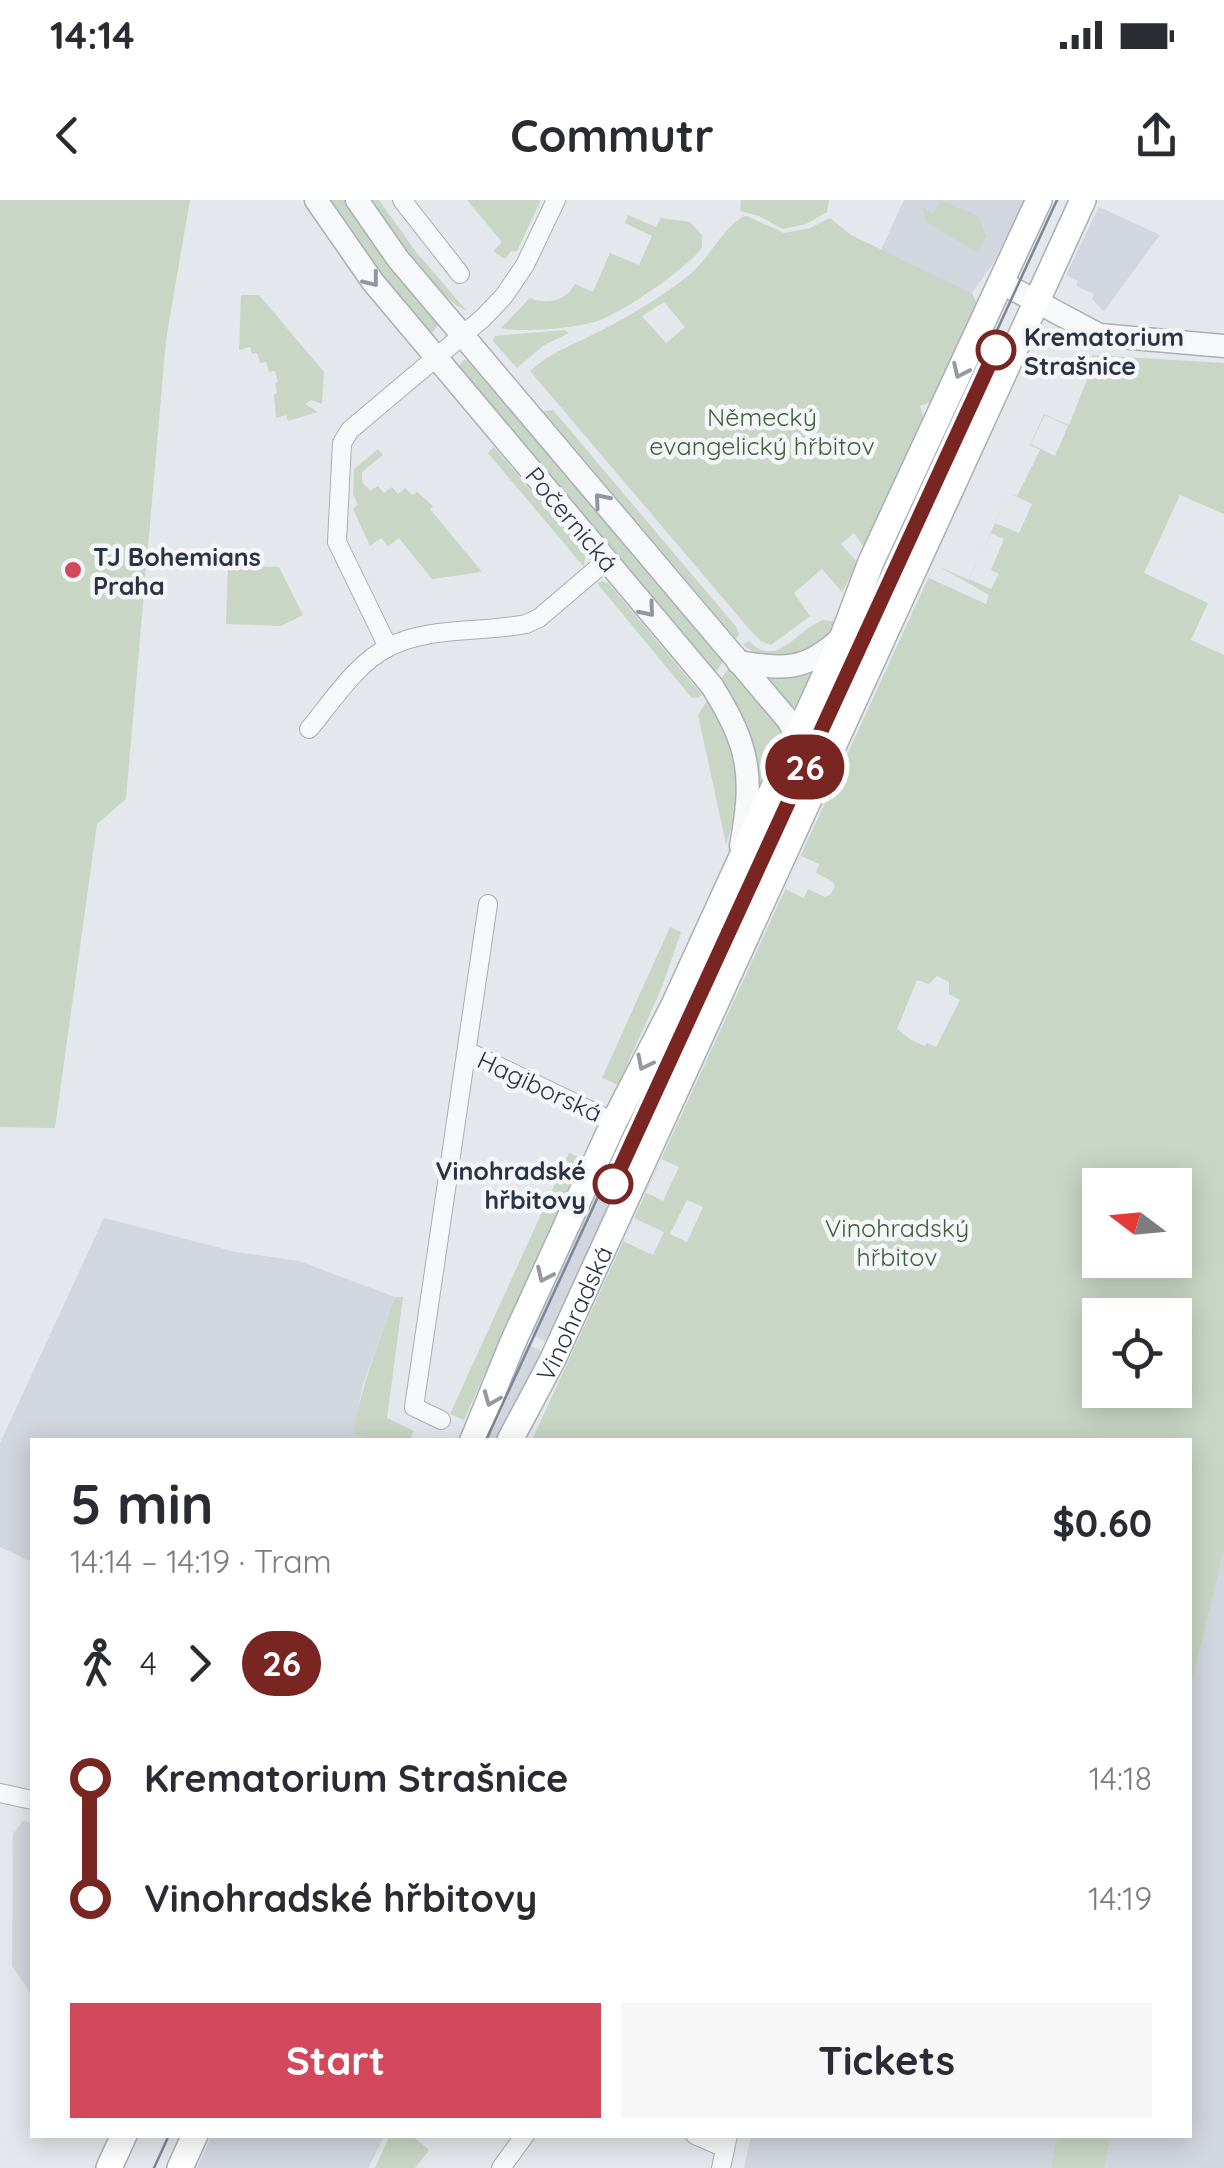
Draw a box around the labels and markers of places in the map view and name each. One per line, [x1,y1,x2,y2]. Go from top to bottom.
place label: Krematorium Strašnice [1024,321,1184,381]
marker: Krematorium Strašnice [977,331,1015,369]
place label: TJ Bohemians Praha [93,541,261,601]
marker: TJ Bohemians Praha [62,559,84,581]
place label: Vinohradské hřbitovy [436,1155,586,1215]
marker: Vinohradské hřbitovy [594,1165,632,1203]

